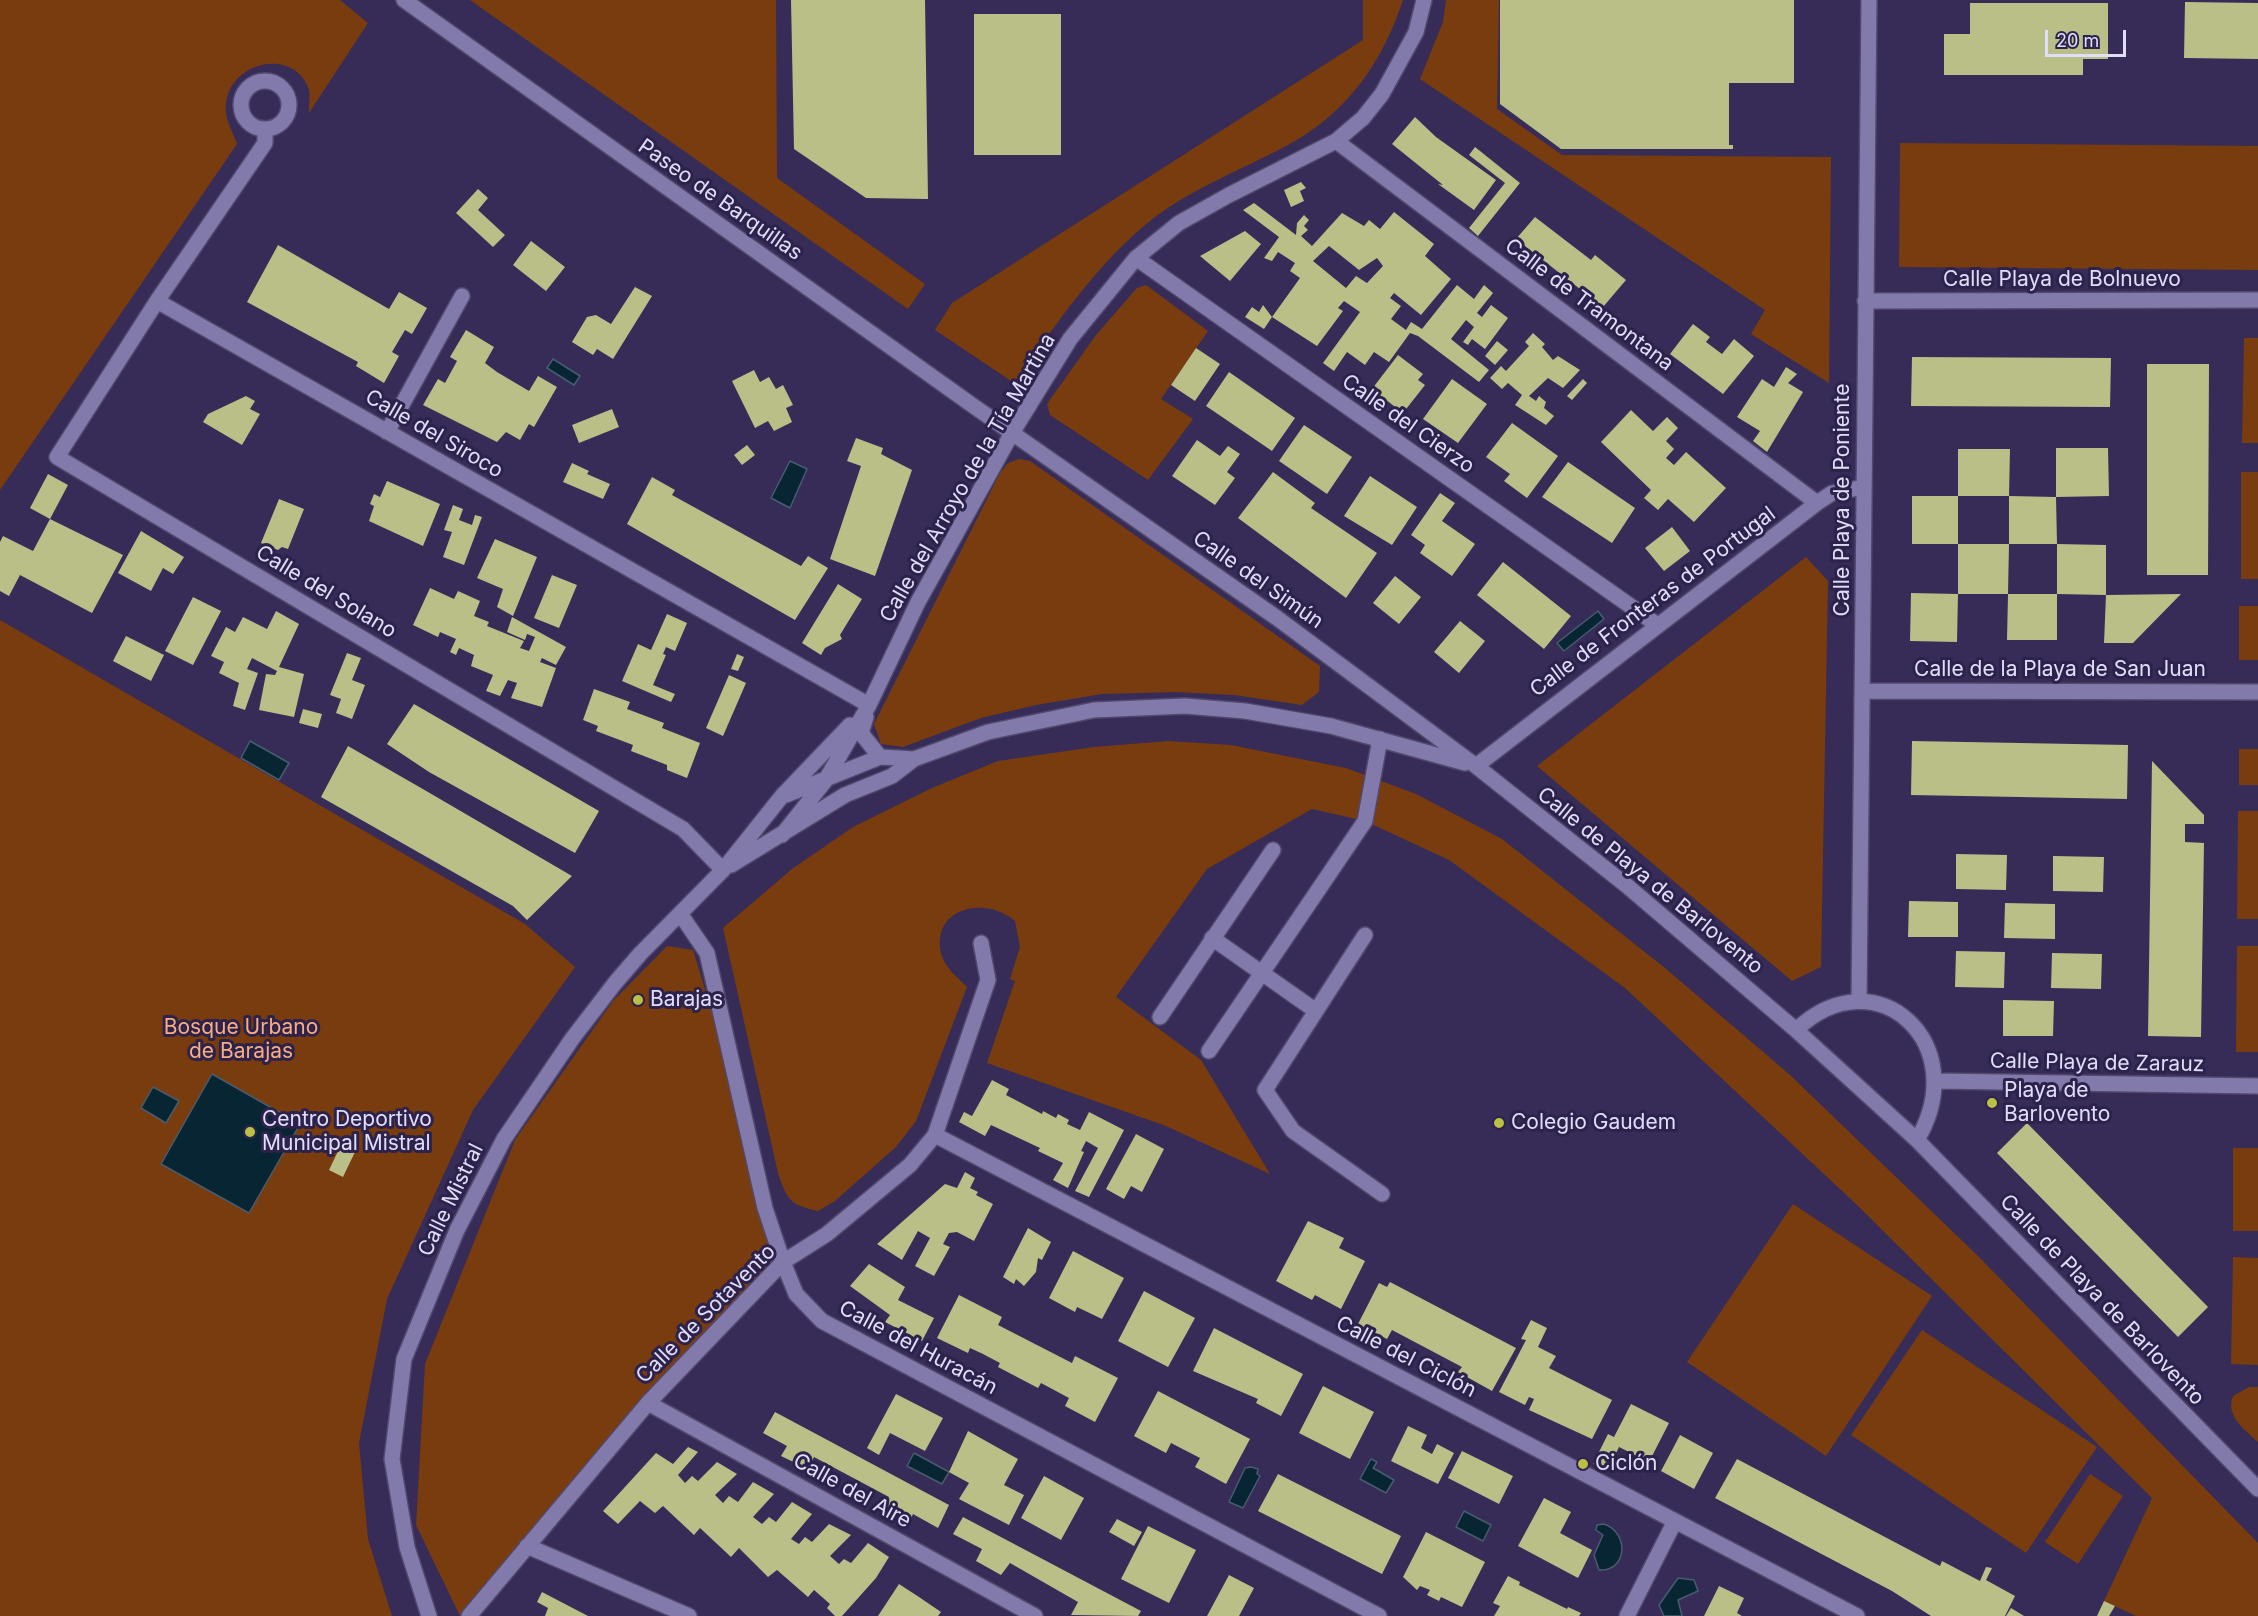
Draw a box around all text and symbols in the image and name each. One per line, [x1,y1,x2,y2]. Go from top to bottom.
scale bar [2048,18,2129,56]
text: 20 m [2056,30,2099,51]
street label: Paseo de Barquillas [633,134,807,266]
street label: Calle de Tramontana [1500,233,1678,377]
street label: Calle Playa de Bolnuevo [1943,267,2181,293]
street label: Calle del Arroyo de la Tía Martina [875,329,1061,627]
street label: Calle del Cierzo [1337,369,1479,479]
street label: Calle del Siroco [361,384,507,484]
street label: Calle Playa de Poniente [1830,384,1856,616]
street label: Calle de Fronteras de Portugal [1525,501,1781,703]
street label: Calle del Simún [1188,526,1328,634]
street label: Calle del Solano [251,540,401,644]
street label: Calle de la Playa de San Juan [1914,657,2206,683]
street label: Calle de Playa de Barlovento [1532,782,1768,980]
place label: Barajas [650,987,723,1013]
marker: Barajas [631,993,645,1007]
park label: Bosque Urbano de Barajas [164,1015,318,1065]
street label: Calle Playa de Zarauz [1990,1049,2204,1077]
place label: Playa de Barlovento [2004,1078,2110,1128]
marker: Playa de Barlovento [1985,1096,1999,1110]
place label: Centro Deportivo Municipal Mistral [262,1107,432,1157]
place label: Colegio Gaudem [1511,1110,1676,1136]
marker: Colegio Gaudem [1492,1116,1506,1130]
marker: Centro Deportivo Municipal Mistral [243,1125,257,1139]
street label: Calle Mistral [413,1140,489,1260]
street label: Calle de Playa de Barlovento [1995,1189,2209,1411]
street label: Calle de Sotavento [631,1239,781,1389]
street label: Calle del Huracán [835,1296,1001,1400]
street label: Calle del Ciclón [1332,1311,1480,1403]
street label: Calle del Aire [789,1448,915,1534]
place label: Ciclón [1595,1451,1658,1477]
marker: Ciclón [1576,1457,1590,1471]

